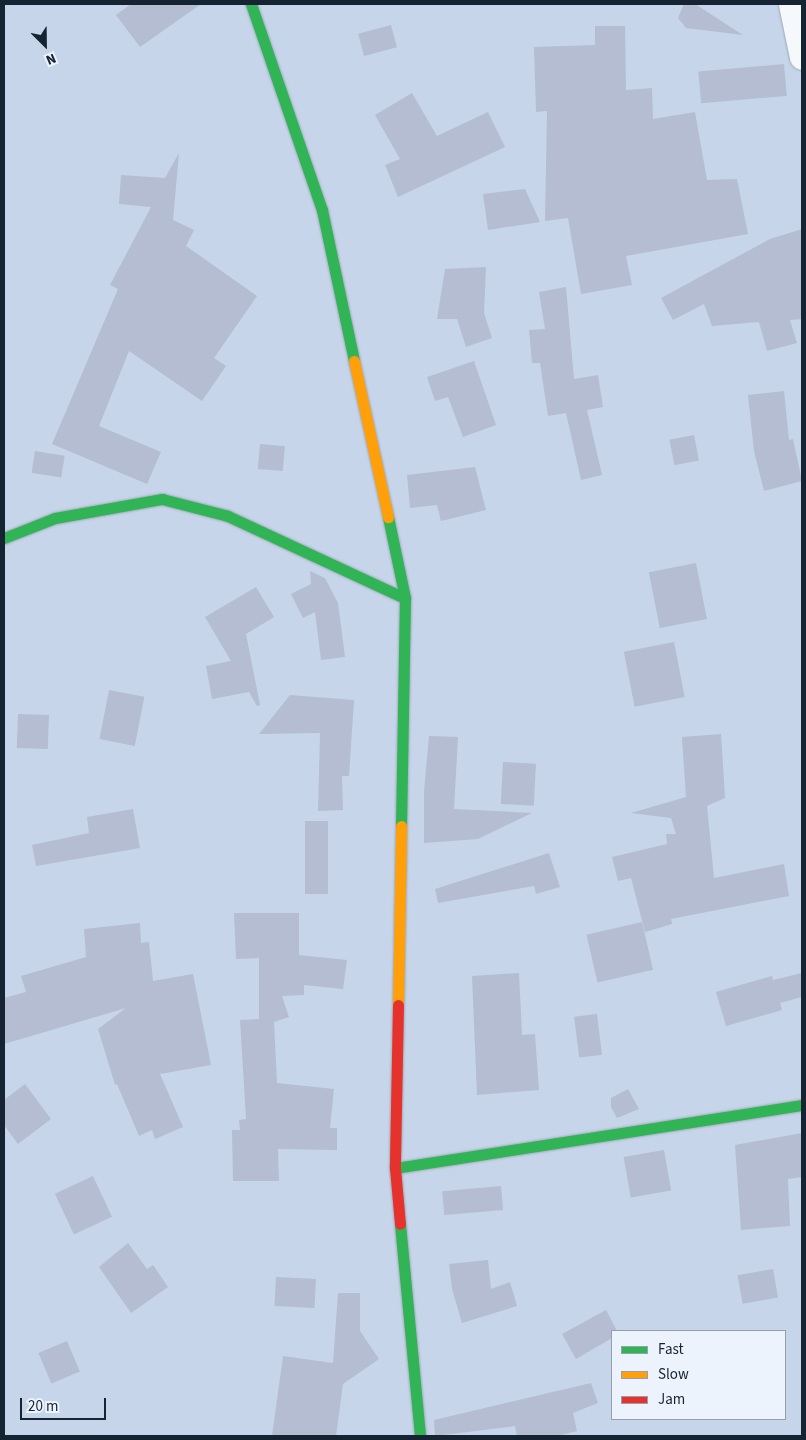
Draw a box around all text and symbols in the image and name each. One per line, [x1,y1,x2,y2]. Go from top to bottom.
north arrow [20,20,70,70]
text: N [43,48,59,70]
legend [611,1330,786,1420]
text: Fast [658,1339,684,1360]
text: Slow [658,1364,689,1385]
scale bar [22,1388,109,1420]
text: Jam [658,1389,685,1410]
text: 20 m [28,1396,58,1417]

